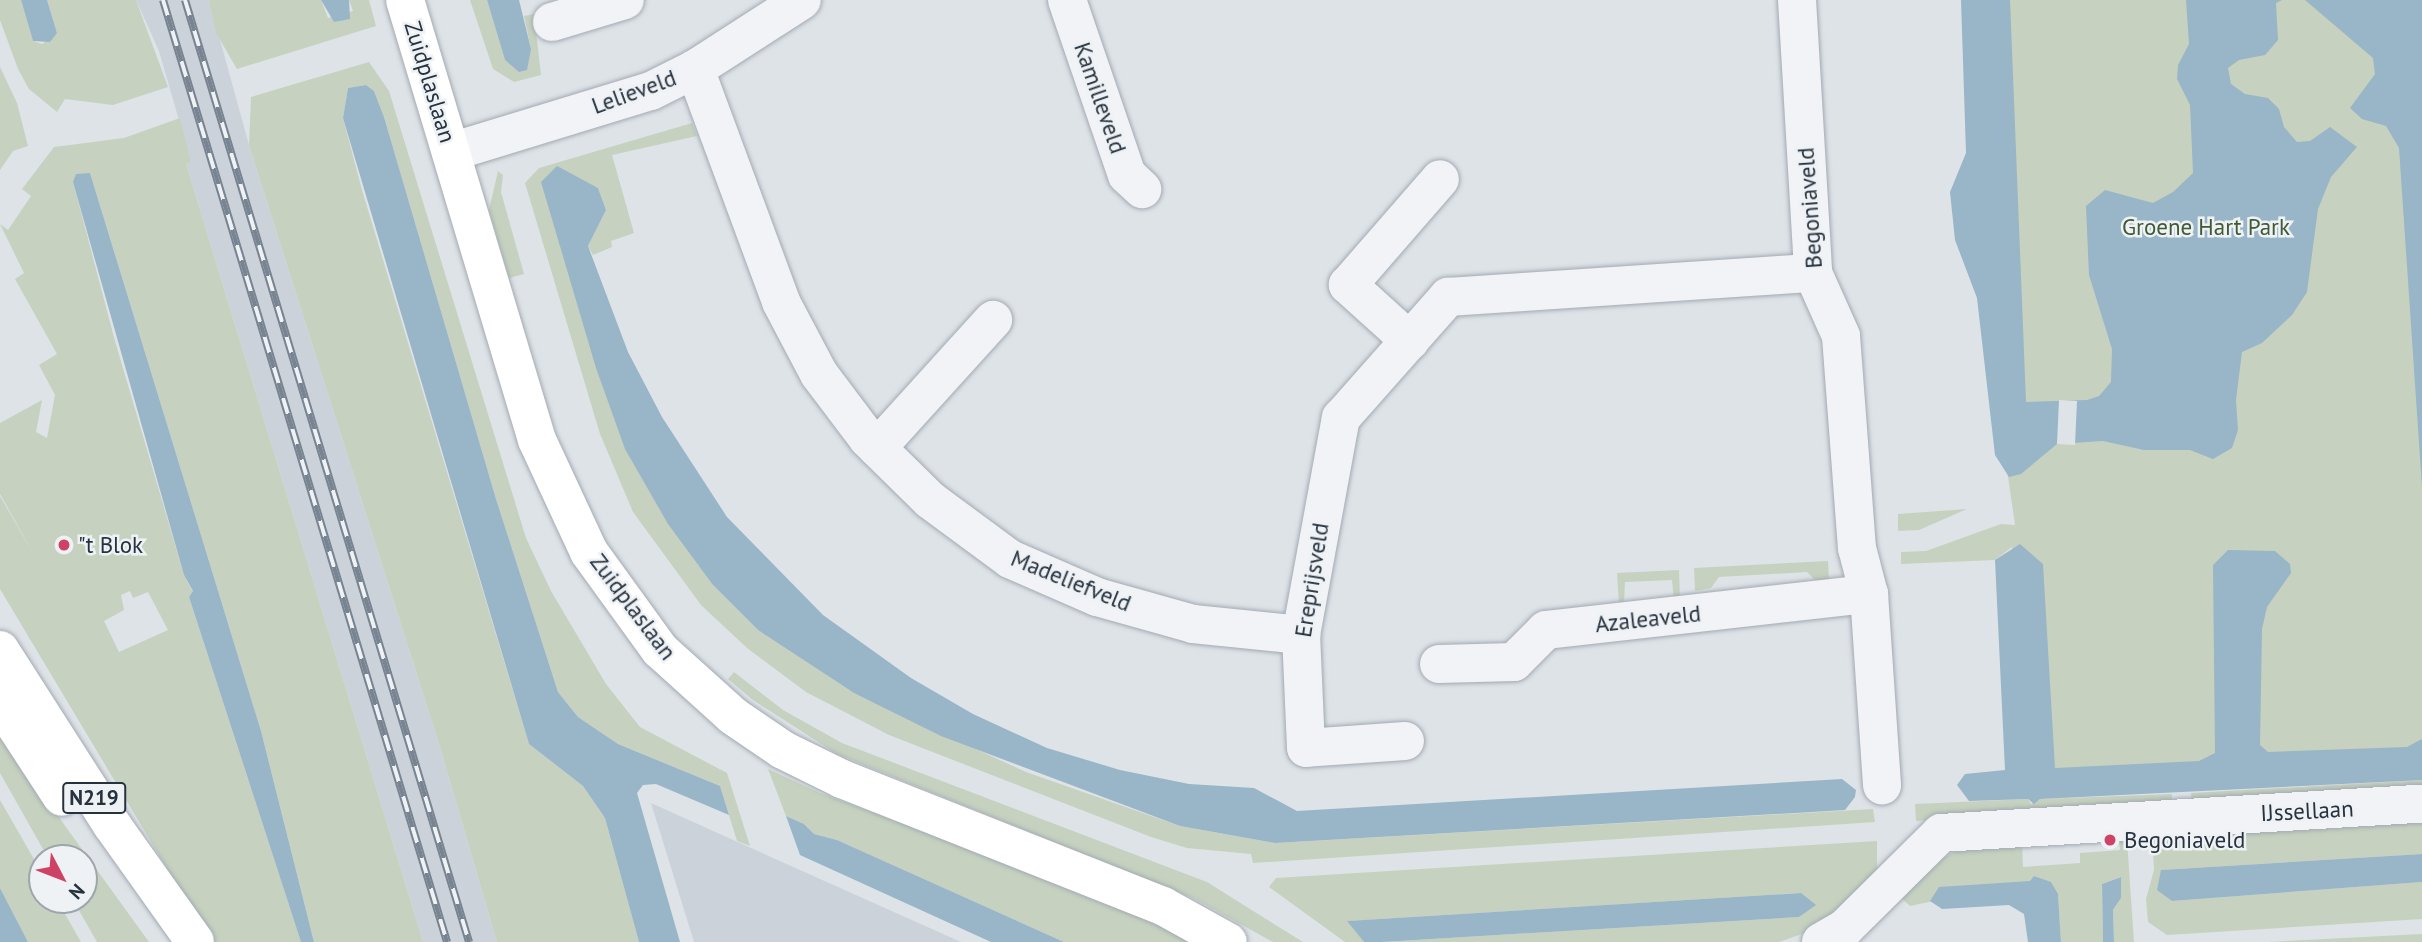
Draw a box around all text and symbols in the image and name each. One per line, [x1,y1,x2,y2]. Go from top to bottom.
street label: Zuidplaslaan [398,18,462,146]
street label: Kamilleveld [1068,39,1132,157]
street label: Lelieveld [588,64,680,120]
street label: Begoniaveld [1792,147,1828,269]
park label: Groene Hart Park [2122,213,2290,241]
street label: Ereprijsveld [1289,521,1335,639]
place label: "t Blok [78,531,143,559]
marker: "t Blok [56,537,72,553]
street label: Madeliefveld [1007,544,1135,618]
street label: Zuidplaslaan [584,549,682,665]
street label: Azaleaveld [1594,600,1702,638]
road number: N219 [61,780,127,816]
street label: IJssellaan [2260,795,2354,827]
place label: Begoniaveld [2124,826,2245,854]
marker: Begoniaveld [2102,832,2118,848]
north arrow [28,844,98,914]
text: N [64,879,90,904]

